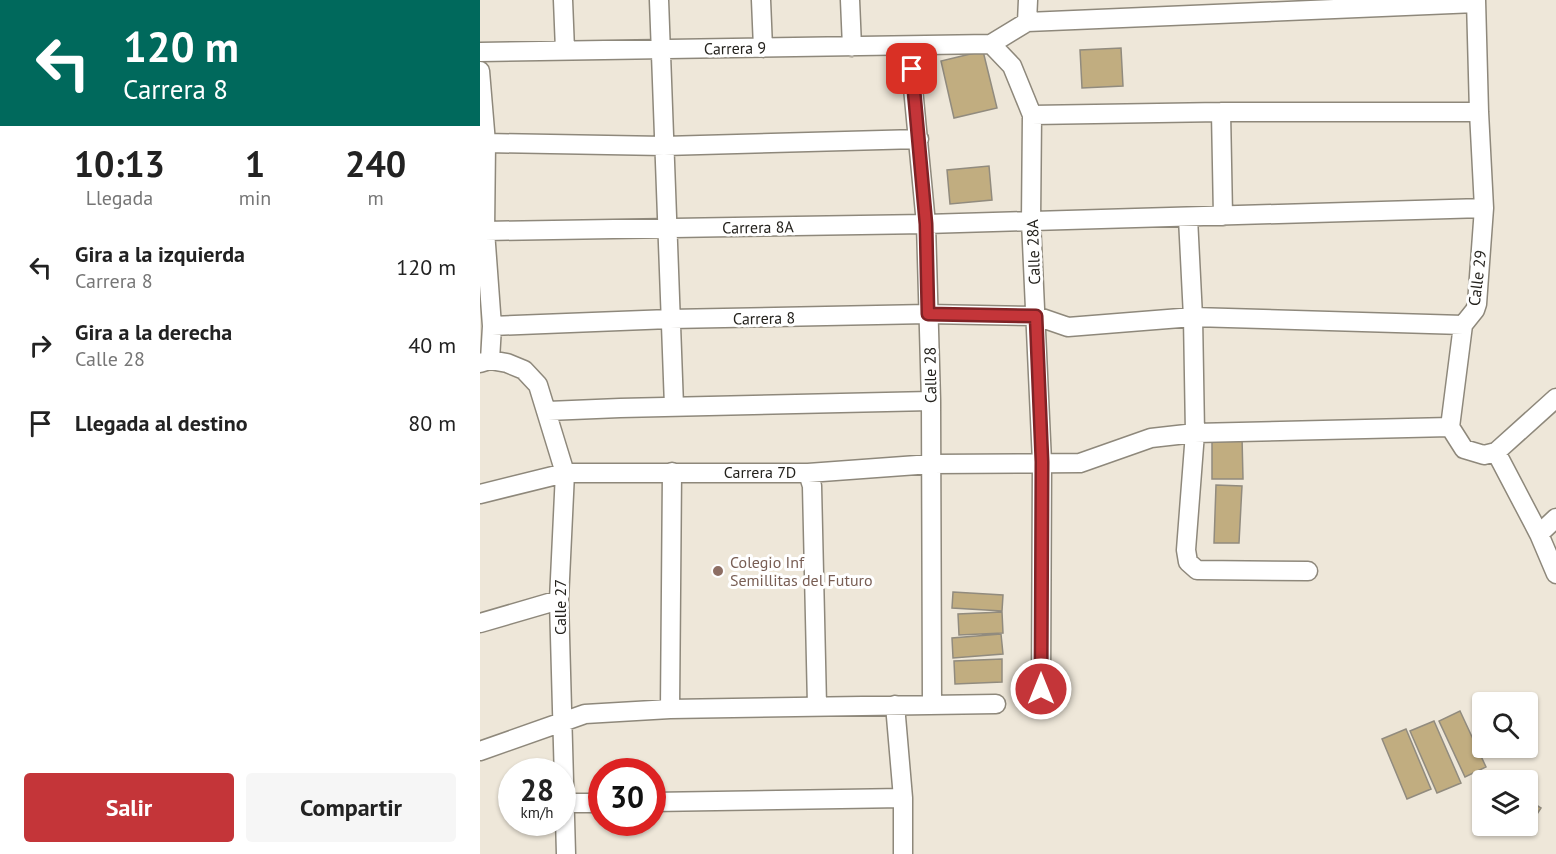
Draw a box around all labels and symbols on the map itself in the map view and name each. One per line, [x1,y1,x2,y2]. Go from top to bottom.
street label: Carrera 9 [704,37,766,59]
pin [886,43,937,94]
street label: Carrera 8A [722,216,795,238]
street label: Calle 28A [1022,218,1044,285]
street label: Calle 29 [1464,249,1490,307]
street label: Carrera 8 [733,307,795,329]
street label: Calle 28 [920,347,940,403]
street label: Carrera 7D [724,462,796,482]
place label: Colegio Inf Semillitas del Futuro [730,552,873,590]
marker: Colegio Inf Semillitas del Futuro [711,564,725,578]
street label: Calle 27 [550,579,570,635]
position arrow [1009,657,1073,721]
speed limit sign: 30 [588,758,666,836]

